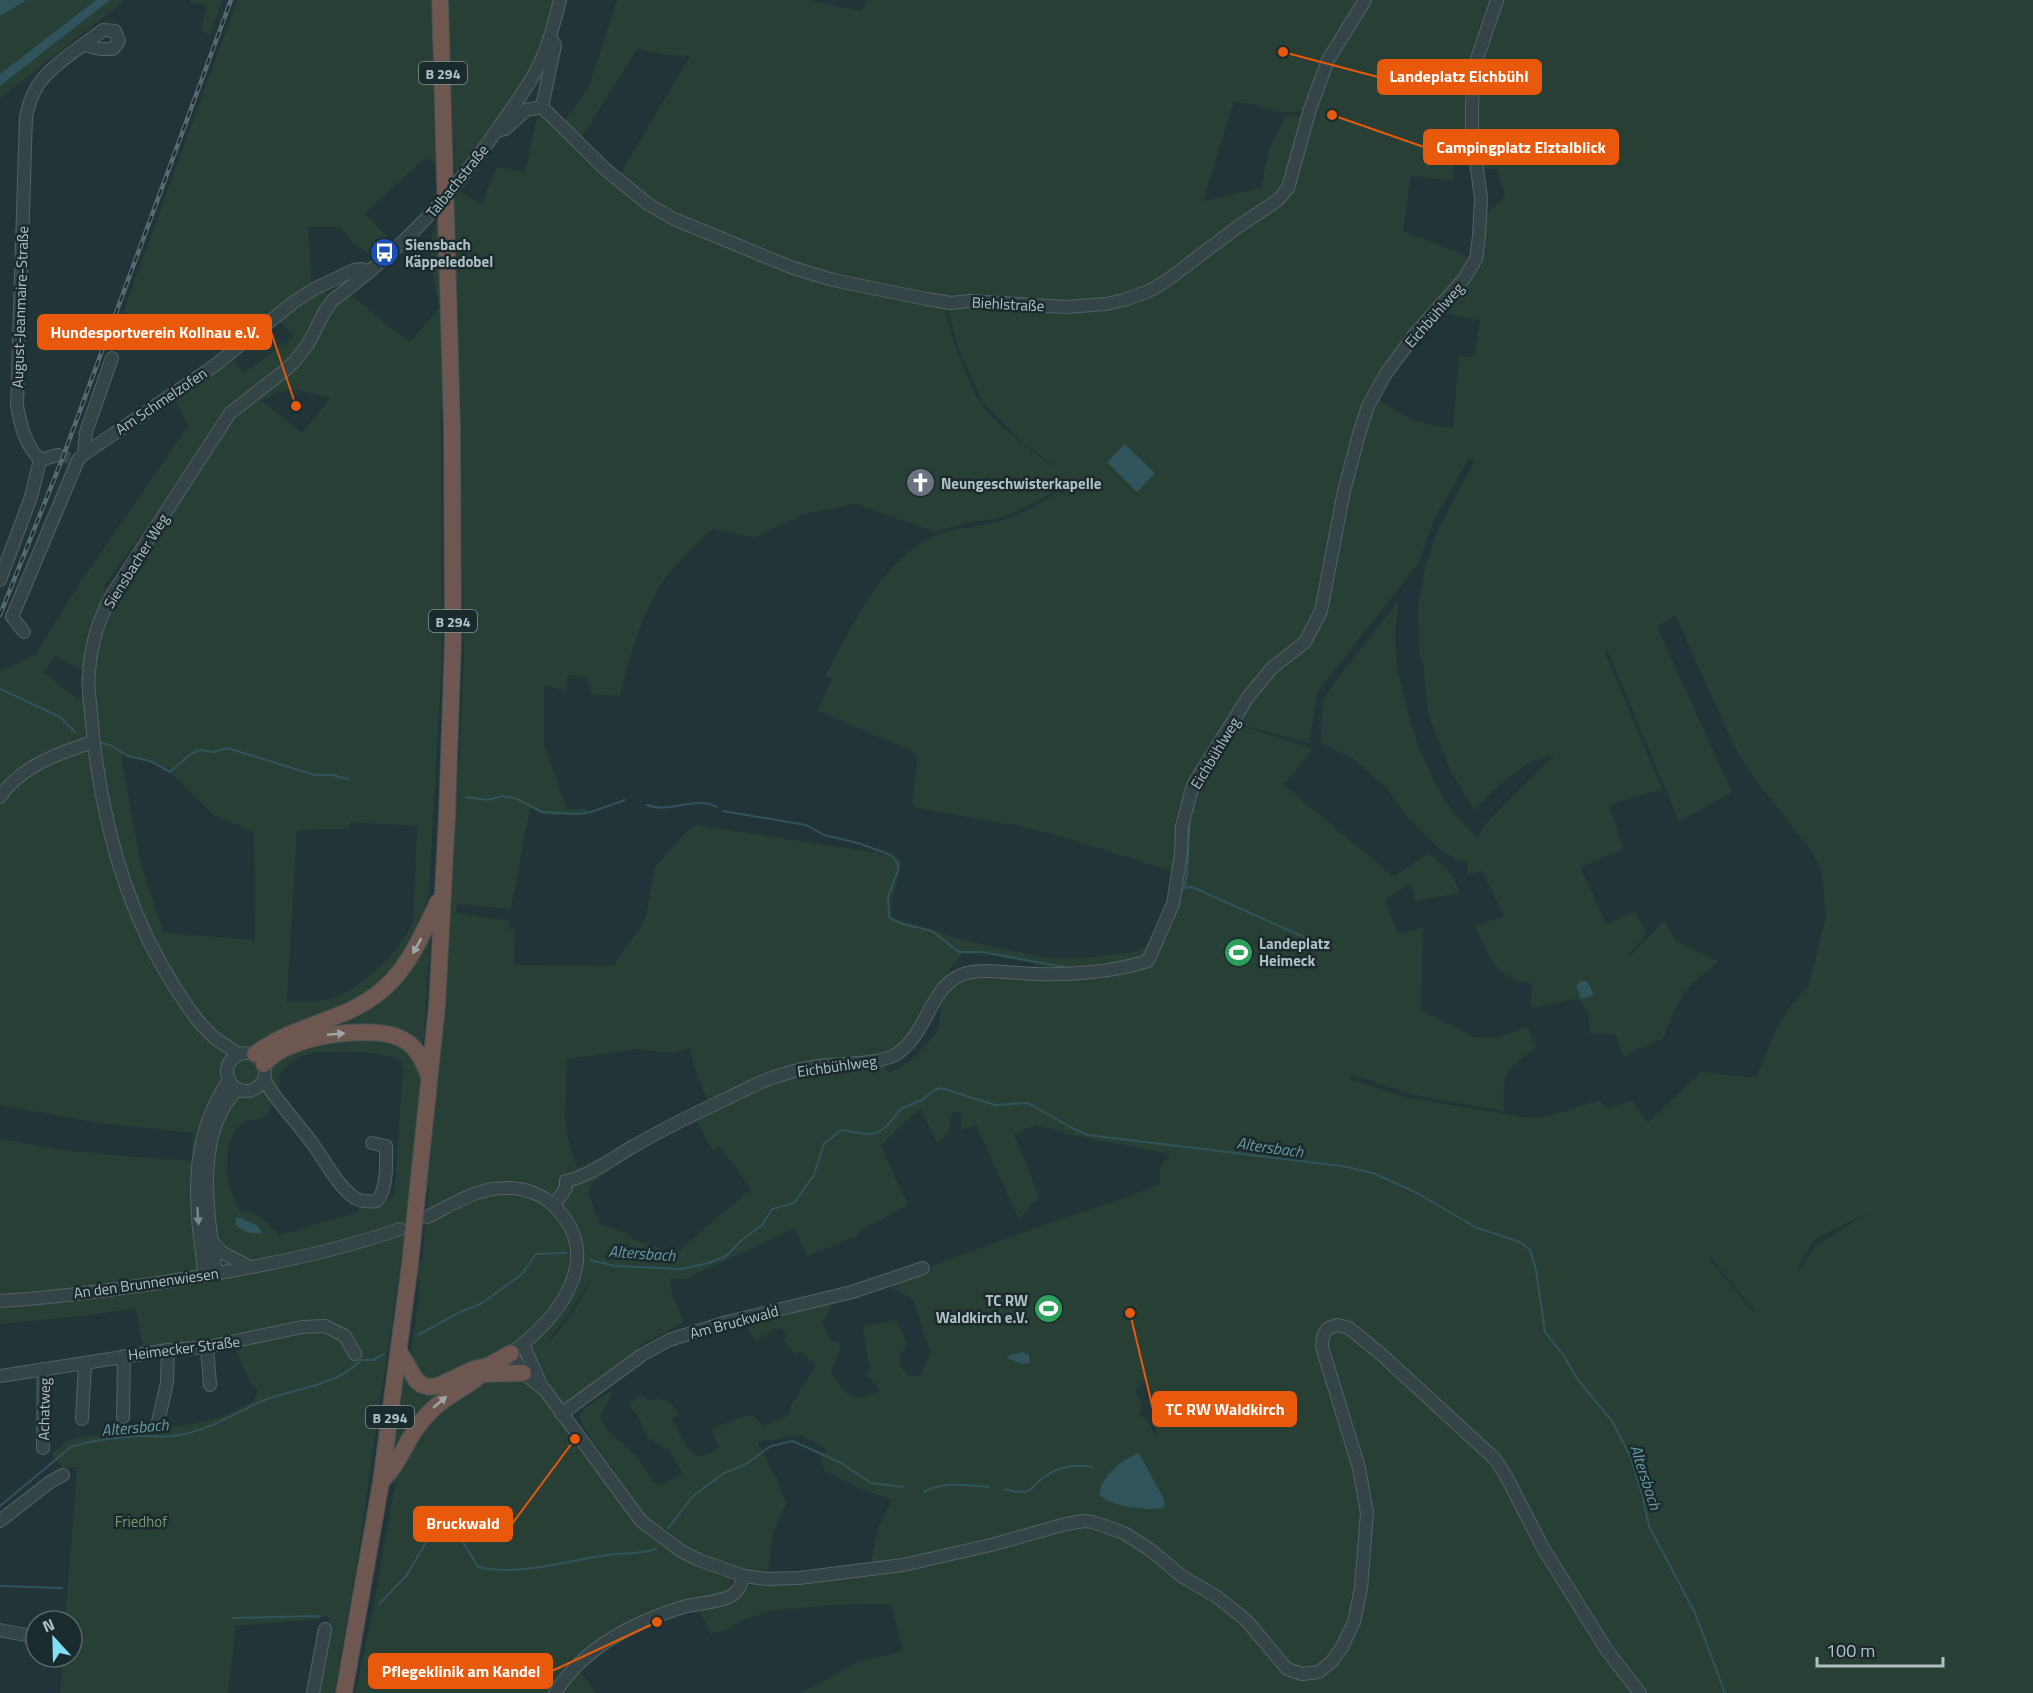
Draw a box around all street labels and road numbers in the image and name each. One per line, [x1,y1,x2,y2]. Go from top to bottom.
road number: B 294 [419,62,467,84]
street label: Talbachstraße [420,139,494,223]
street label: August-Jeanmaire-Straße [6,225,34,389]
street label: Eichbühlweg [1399,277,1469,353]
street label: Biehlstraße [971,291,1045,317]
street label: Am Schmelzofen [111,362,211,440]
street label: Siensbacher Weg [98,509,175,613]
road number: B 294 [429,610,477,632]
street label: Eichbühlweg [1184,712,1246,793]
street label: Eichbühlweg [796,1049,879,1083]
street label: An den Brunnenwiesen [72,1261,220,1305]
street label: Am Bruckwald [687,1299,781,1345]
street label: Heimecker Straße [127,1330,241,1366]
street label: Achatweg [32,1377,56,1441]
road number: B 294 [366,1406,414,1428]

